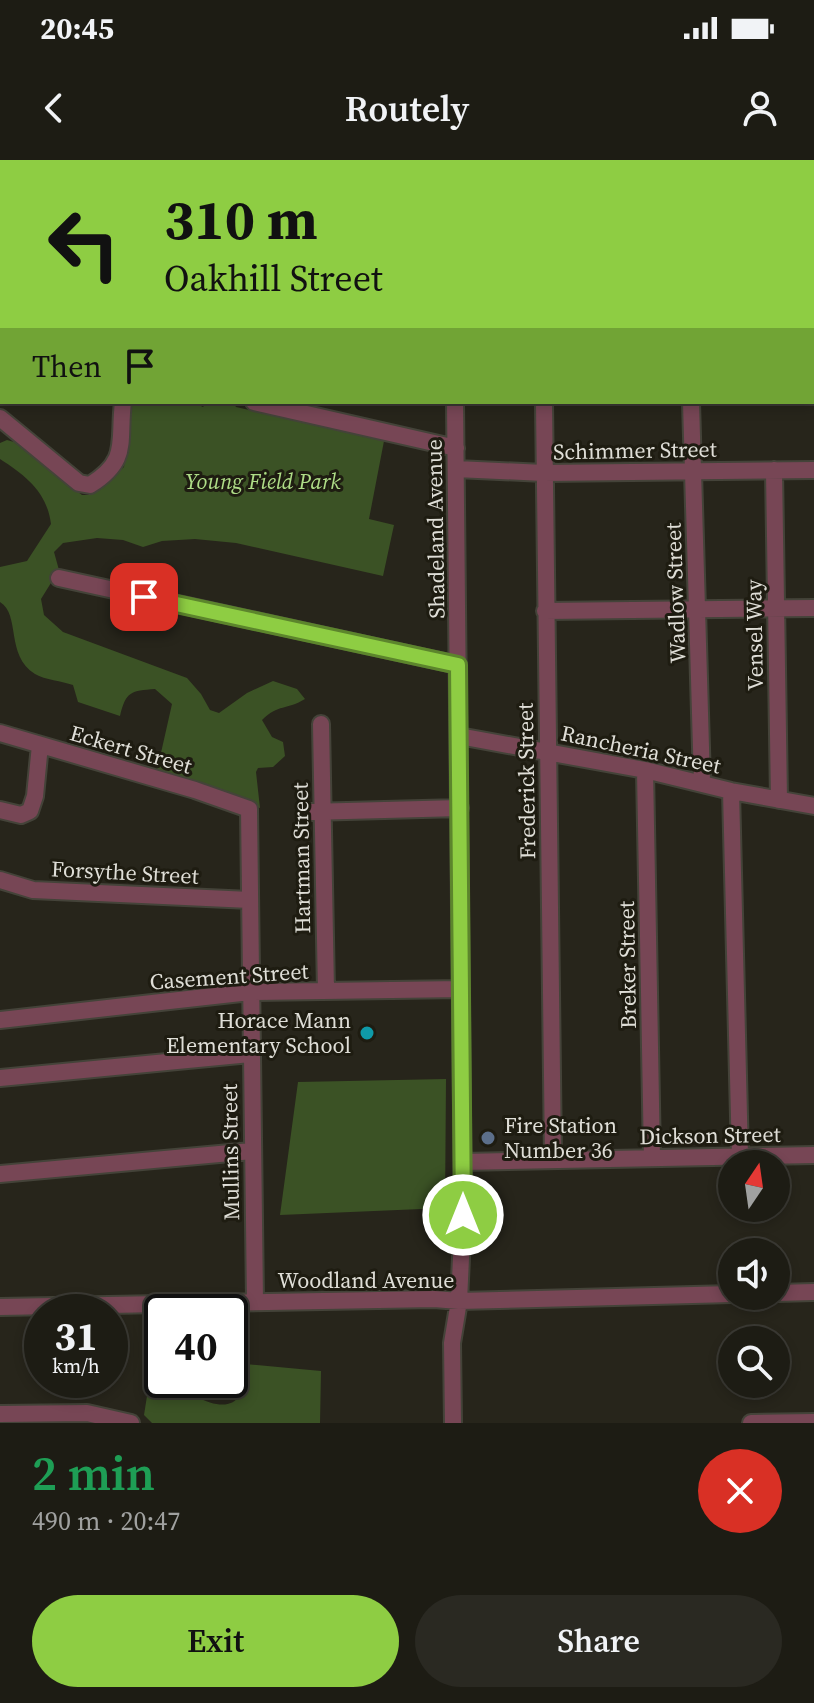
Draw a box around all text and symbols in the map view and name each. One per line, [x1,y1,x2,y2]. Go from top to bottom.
text: 20:45 [40,8,114,49]
text: Routely [345,84,469,133]
icon: back [32,86,76,130]
icon: person [738,86,782,130]
text: 310 m [164,181,318,258]
icon: left [32,192,136,296]
text: Oakhill Street [164,254,383,303]
icon: arrive [118,344,162,388]
text: Then [32,346,102,387]
street label: Schimmer Street [553,434,718,466]
street label: Shadeland Avenue [418,439,452,619]
park label: Young Field Park [185,466,341,496]
street label: Wadlow Street [658,521,692,664]
pin [110,563,178,631]
icon: arrive [122,575,166,619]
street label: Vensel Way [738,578,770,691]
street label: Frederick Street [510,702,542,860]
street label: Eckert Street [67,717,196,781]
street label: Rancheria Street [558,717,725,781]
street label: Hartman Street [285,781,317,934]
street label: Forsythe Street [51,853,200,891]
street label: Breker Street [611,900,643,1029]
street label: Casement Street [149,955,310,997]
place label: Horace Mann Elementary School [166,1005,351,1060]
marker: Horace Mann Elementary School [358,1024,376,1042]
street label: Mullins Street [214,1083,246,1221]
place label: Fire Station Number 36 [504,1110,617,1165]
street label: Dickson Street [639,1119,782,1151]
marker: Fire Station Number 36 [479,1129,497,1147]
north arrow [718,1150,790,1222]
map controls [718,1150,790,1398]
position arrow [421,1173,505,1257]
button: sound [718,1238,790,1310]
street label: Woodland Avenue [278,1265,454,1295]
speed limit sign: 40 [144,1294,248,1398]
text: 31 [54,1309,98,1363]
button: search [718,1326,790,1398]
text: km/h [52,1352,100,1380]
text: 2 min [32,1440,155,1506]
button: close [698,1449,782,1533]
text: 490 m · 20:47 [32,1503,180,1539]
button: Exit [32,1595,399,1687]
button: Share [415,1595,782,1687]

